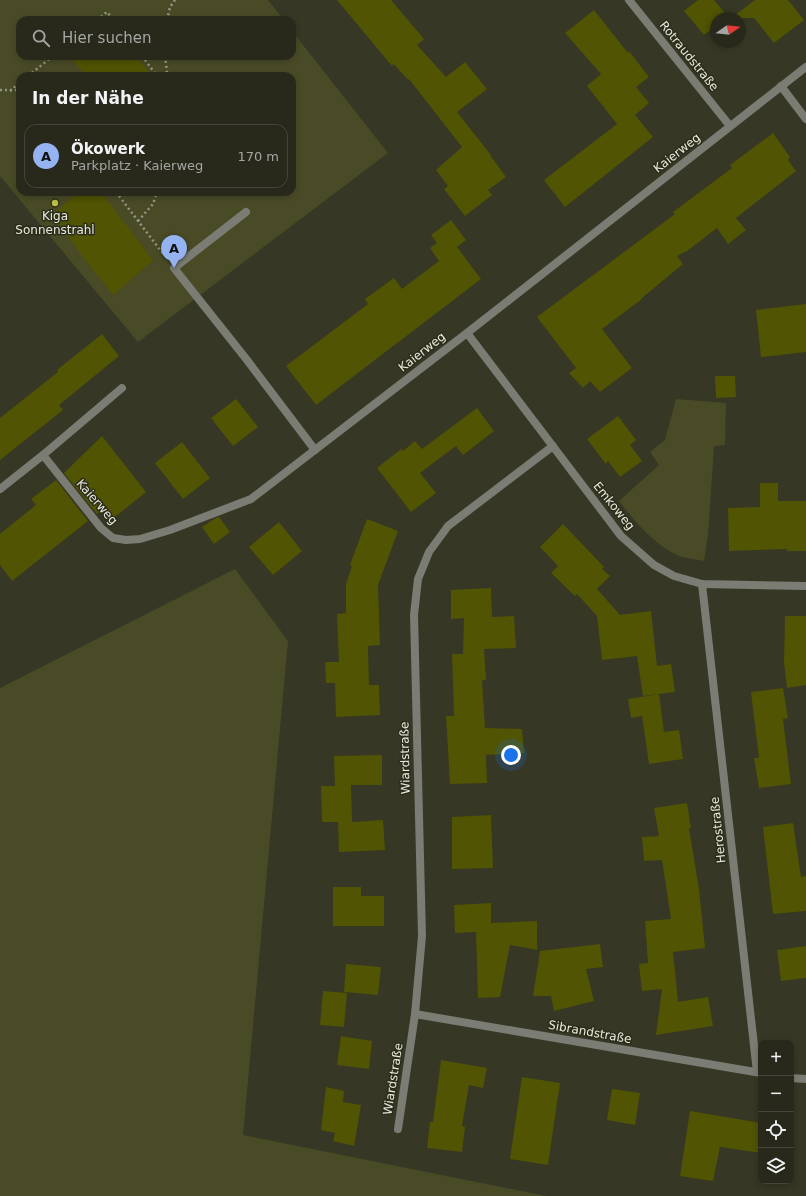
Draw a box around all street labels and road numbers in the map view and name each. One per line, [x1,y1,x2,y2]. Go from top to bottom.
street label: Rotraudstraße [657,18,721,94]
street label: Kaierweg [651,130,703,176]
street label: Kaierweg [396,329,448,375]
street label: Kaierweg [74,476,120,528]
street label: Emkoweg [590,479,638,533]
street label: Wiardstraße [397,721,413,795]
street label: Herostraße [708,796,728,864]
street label: Sibrandstraße [547,1018,633,1046]
street label: Wiardstraße [380,1042,406,1116]

